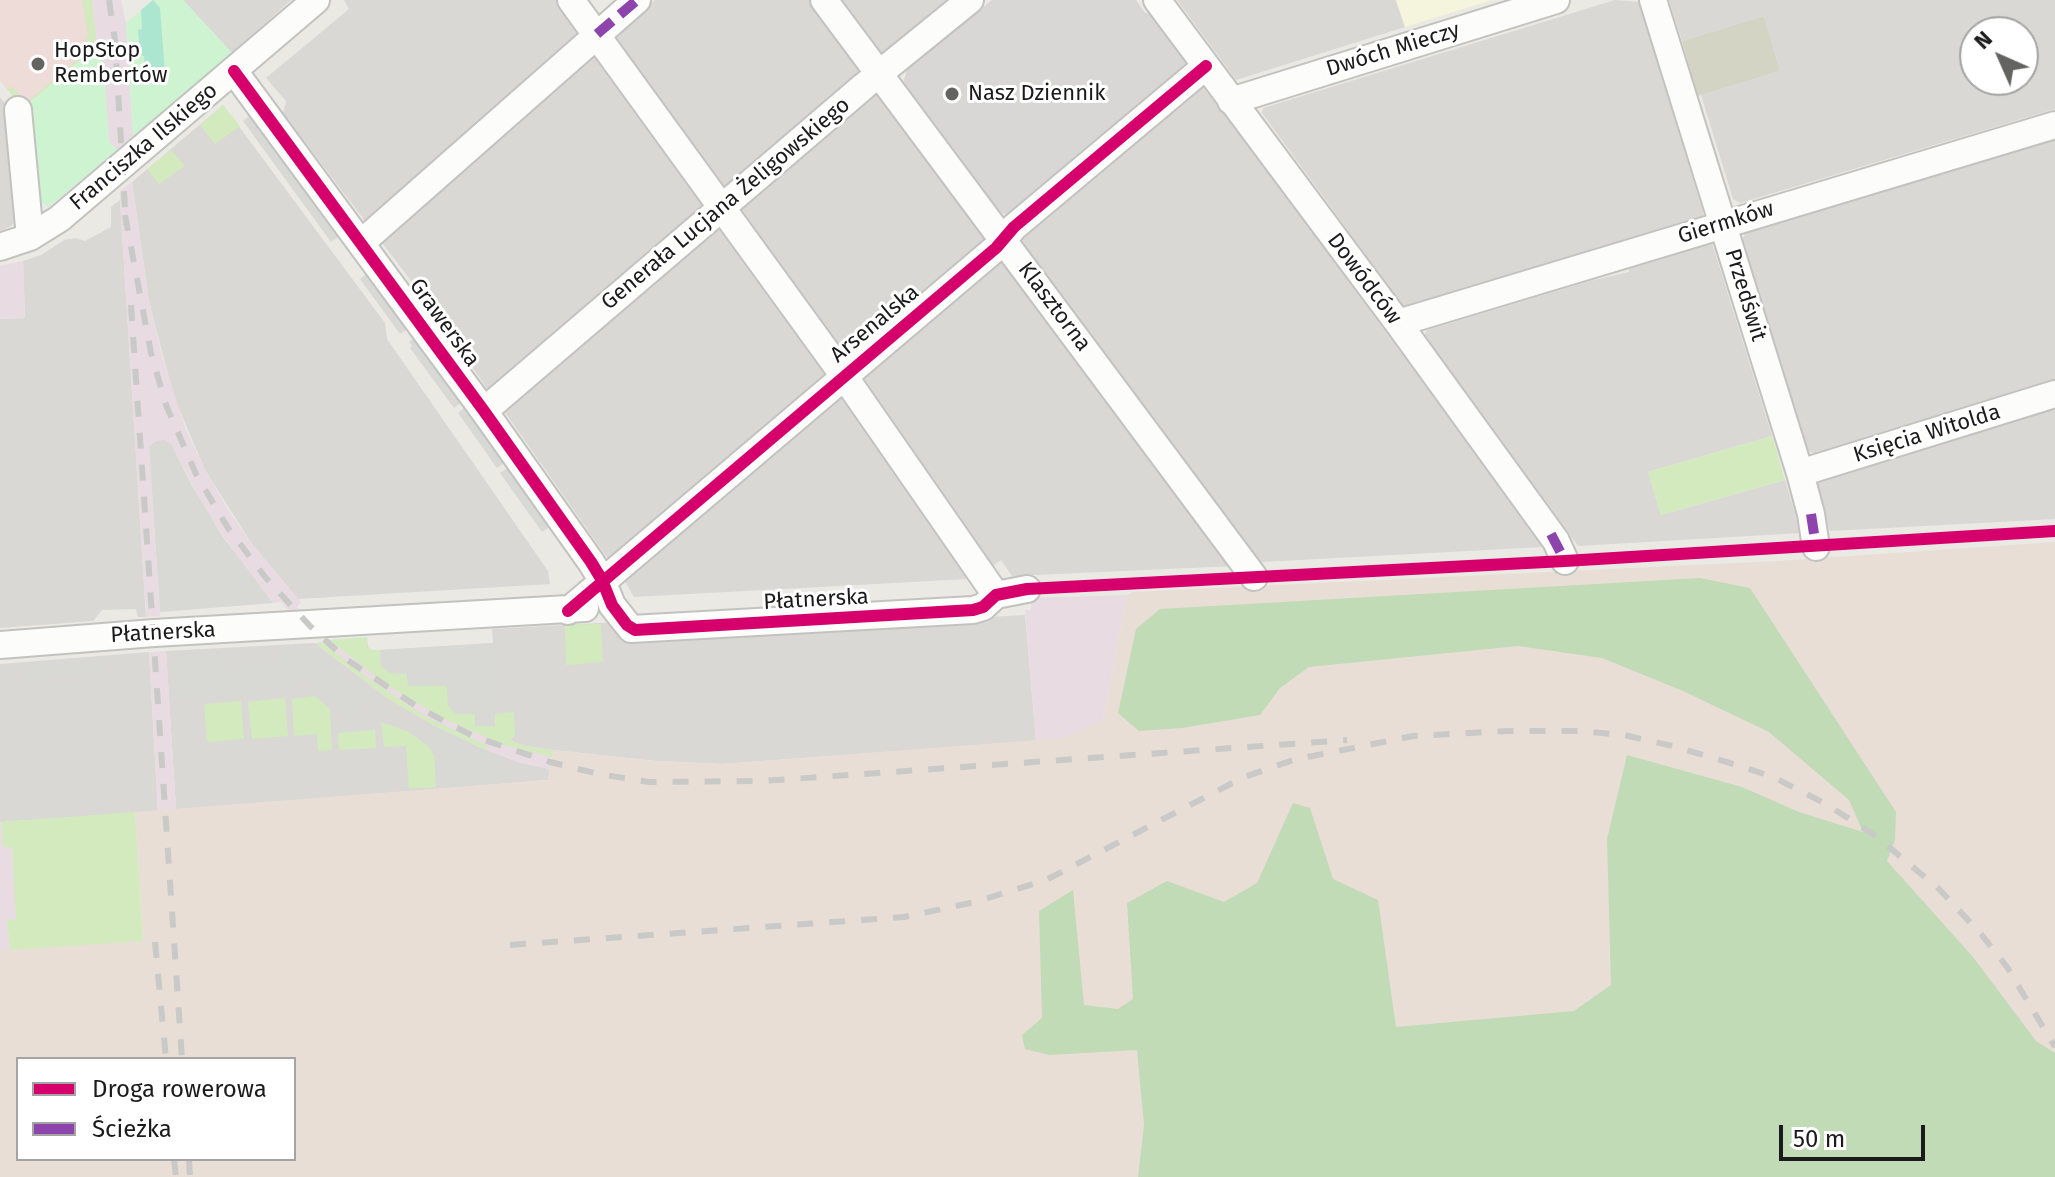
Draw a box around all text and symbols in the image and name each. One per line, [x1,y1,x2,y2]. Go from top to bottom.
north arrow [1959,16,2039,96]
street label: Dwóch Mieczy [1323,17,1463,83]
text: N [1968,25,1998,55]
place label: HopStop Rembertów [54,38,168,90]
marker: HopStop Rembertów [29,55,47,73]
street label: Franciszka Ilskiego [65,78,223,216]
place label: Nasz Dziennik [968,81,1105,107]
marker: Nasz Dziennik [943,85,961,103]
street label: Generała Lucjana Żeligowskiego [596,92,856,316]
street label: Giermków [1675,196,1777,250]
street label: Dowódców [1321,228,1407,330]
street label: Przedświt [1718,246,1772,344]
street label: Klasztorna [1012,257,1096,357]
street label: Grawerska [403,274,485,372]
street label: Arsenalska [825,279,925,369]
street label: Księcia Witolda [1850,399,2004,469]
street label: Płatnerska [763,584,869,616]
street label: Płatnerska [110,617,216,649]
legend [16,1057,296,1161]
text: Droga rowerowa [92,1075,267,1103]
scale bar [1783,1109,1929,1159]
text: Ścieżka [92,1115,172,1143]
text: 50 m [1793,1125,1845,1153]

